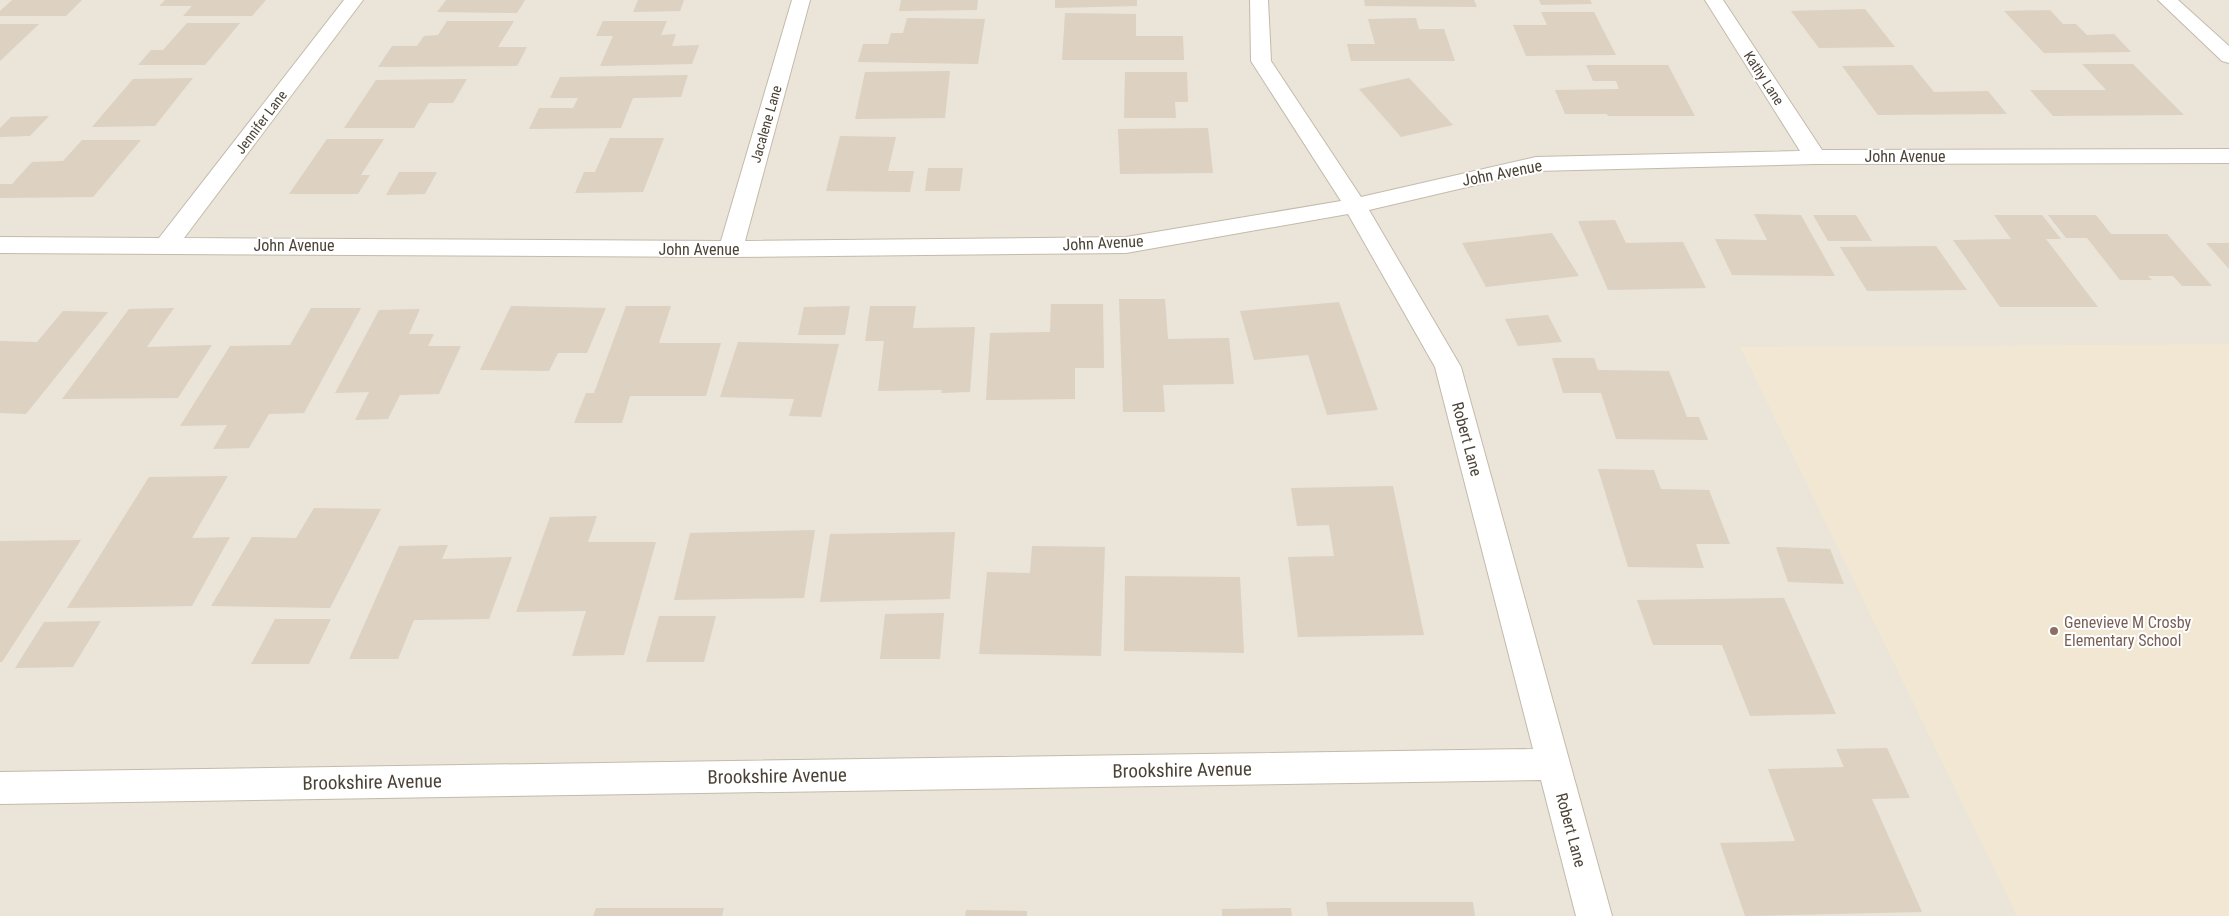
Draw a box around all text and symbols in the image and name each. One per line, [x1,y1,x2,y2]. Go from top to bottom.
street label: Kathy Lane [1741,48,1788,108]
street label: Jacalene Lane [747,83,785,165]
street label: Jennifer Lane [232,87,290,157]
street label: John Avenue [1865,147,1945,166]
street label: John Avenue [1460,156,1544,190]
street label: John Avenue [1062,231,1144,255]
street label: John Avenue [254,236,334,255]
street label: John Avenue [659,240,739,259]
street label: Robert Lane [1448,400,1486,478]
place label: Genevieve M Crosby Elementary School [2064,613,2192,650]
marker: Genevieve M Crosby Elementary School [2048,625,2060,637]
street label: Brookshire Avenue [1112,757,1252,783]
street label: Brookshire Avenue [707,763,847,789]
street label: Brookshire Avenue [302,769,442,795]
street label: Robert Lane [1552,791,1590,869]

